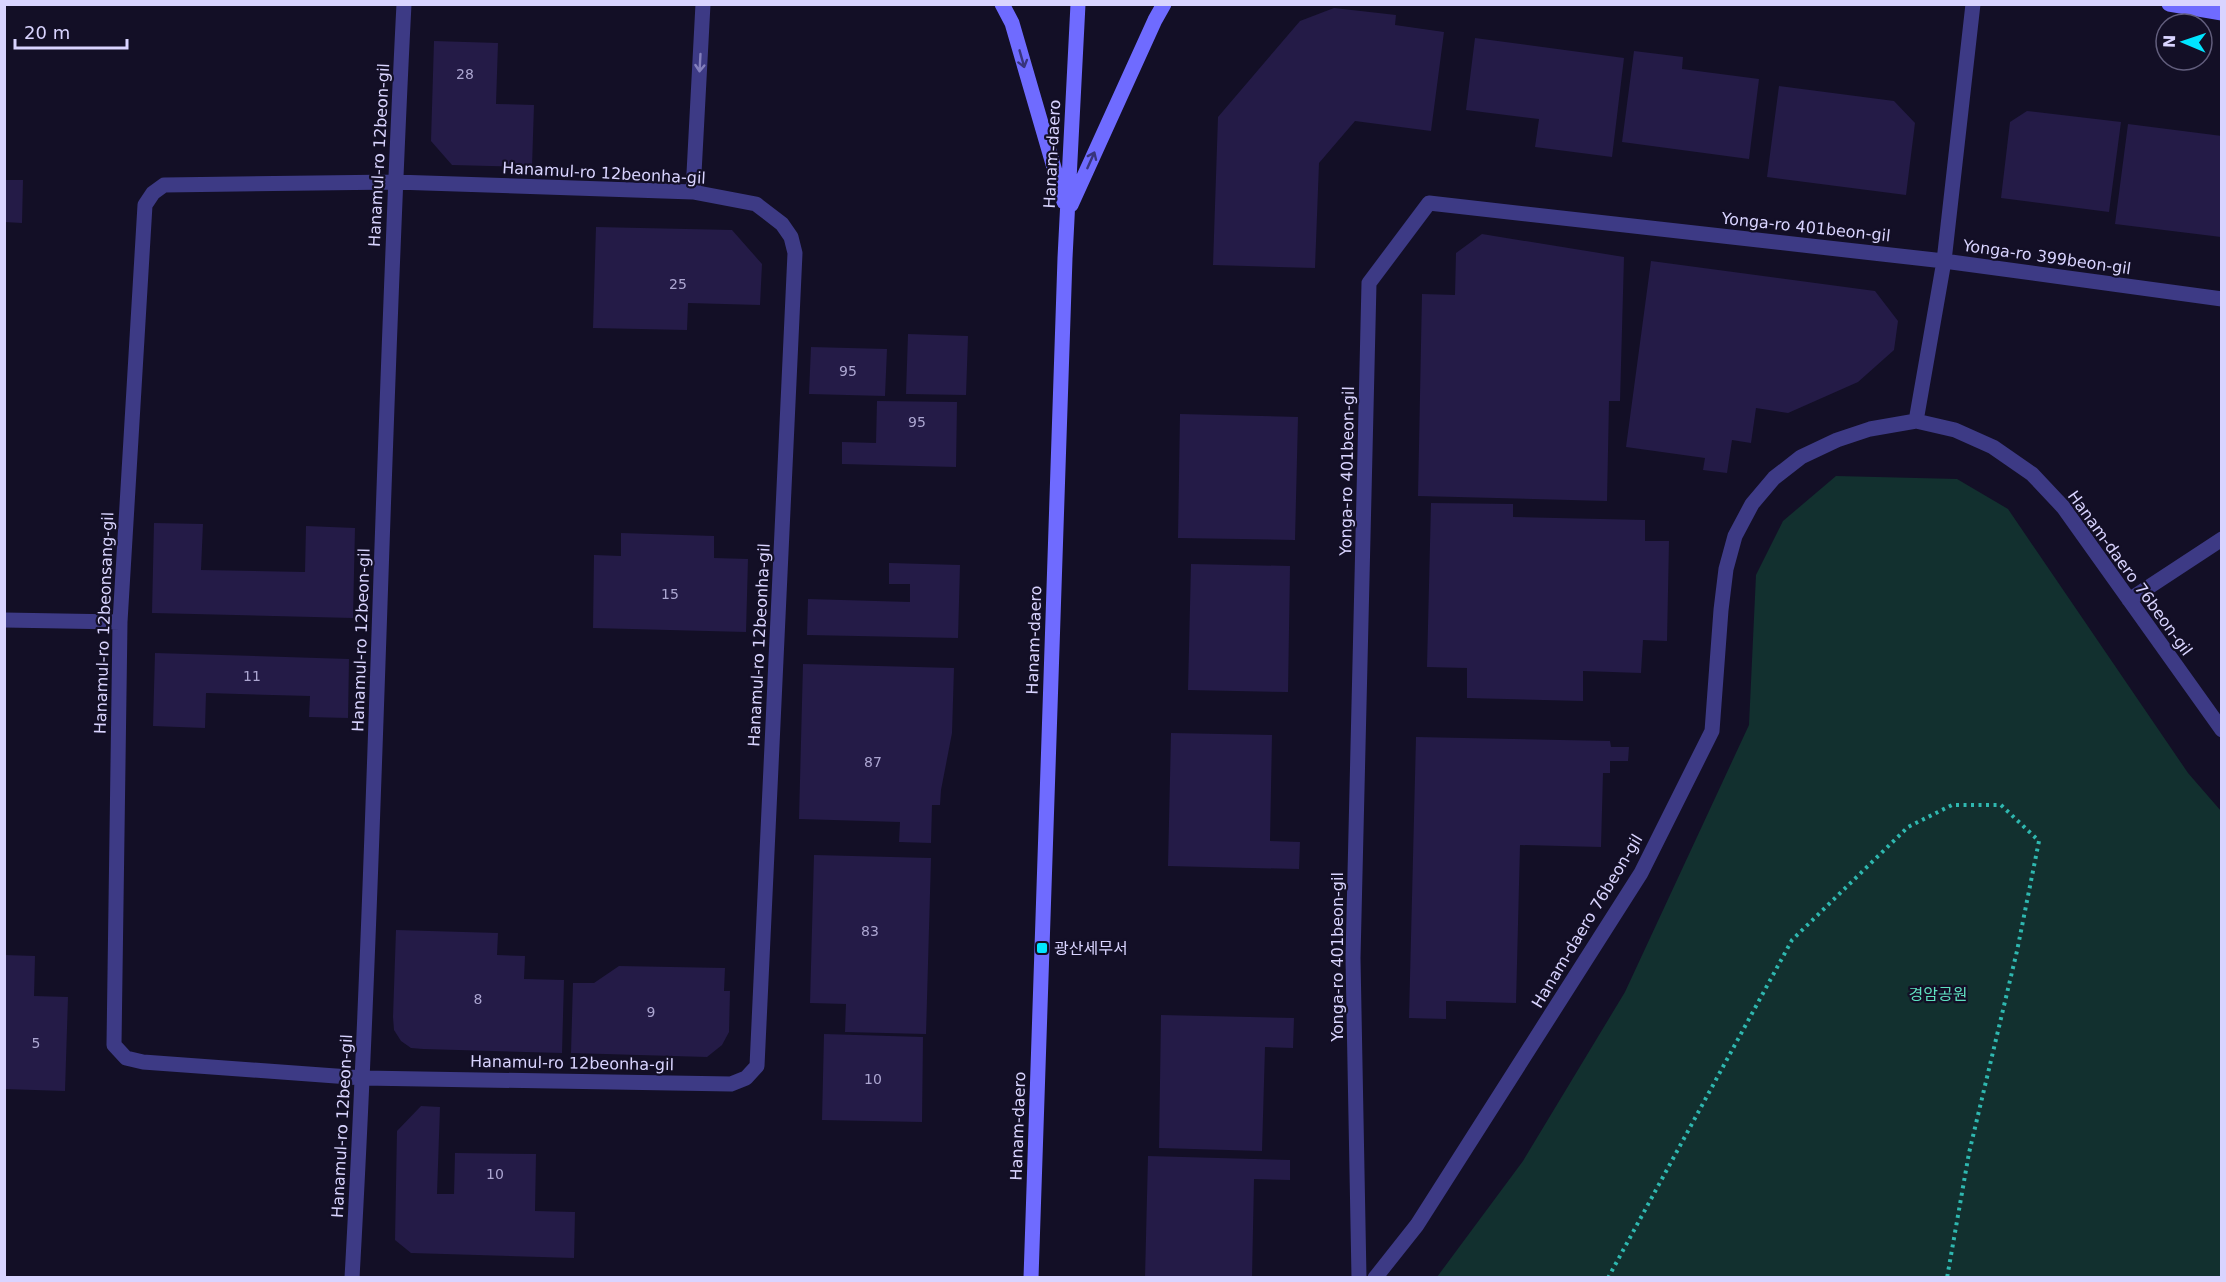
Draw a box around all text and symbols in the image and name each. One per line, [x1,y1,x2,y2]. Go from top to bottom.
scale bar [15,12,128,50]
north arrow [2154,12,2214,72]
text: 20 m [24,22,70,43]
text: N [2160,34,2179,49]
one-way arrow [1017,49,1028,68]
one-way arrow [694,52,705,72]
street label: Hanamul-ro 12beon-gil [365,63,393,247]
house number: 28 [456,66,474,82]
street label: Hanam-daero [1040,99,1064,209]
one-way arrow [1086,152,1098,170]
street label: Hanamul-ro 12beonha-gil [502,158,706,188]
street label: Yonga-ro 401beon-gil [1720,209,1891,245]
street label: Yonga-ro 399beon-gil [1961,236,2132,278]
house number: 25 [669,276,687,292]
house number: 95 [839,363,857,379]
street label: Yonga-ro 401beon-gil [1336,386,1358,557]
house number: 95 [908,414,926,430]
street label: Hanam-daero 76beon-gil [2064,487,2196,659]
street label: Hanamul-ro 12beonsang-gil [91,512,117,734]
street label: Hanamul-ro 12beonha-gil [744,543,774,747]
street label: Hanamul-ro 12beon-gil [348,548,374,732]
street label: Hanam-daero [1023,585,1045,695]
house number: 15 [661,586,679,602]
house number: 11 [243,668,261,684]
house number: 87 [864,754,882,770]
street label: Hanam-daero 76beon-gil [1528,831,1646,1011]
street label: Yonga-ro 401beon-gil [1328,872,1347,1043]
house number: 83 [861,923,879,939]
place label: 광산세무서 [1054,939,1128,958]
marker: 광산세무서 [1035,941,1049,955]
park label: 경암공원 [1909,985,1967,1004]
house number: 8 [474,991,482,1007]
house number: 9 [647,1004,655,1020]
street label: Hanamul-ro 12beon-gil [328,1034,356,1218]
house number: 5 [32,1035,40,1051]
street label: Hanamul-ro 12beonha-gil [470,1052,674,1074]
house number: 10 [864,1071,882,1087]
street label: Hanam-daero [1007,1071,1029,1181]
house number: 10 [486,1166,504,1182]

